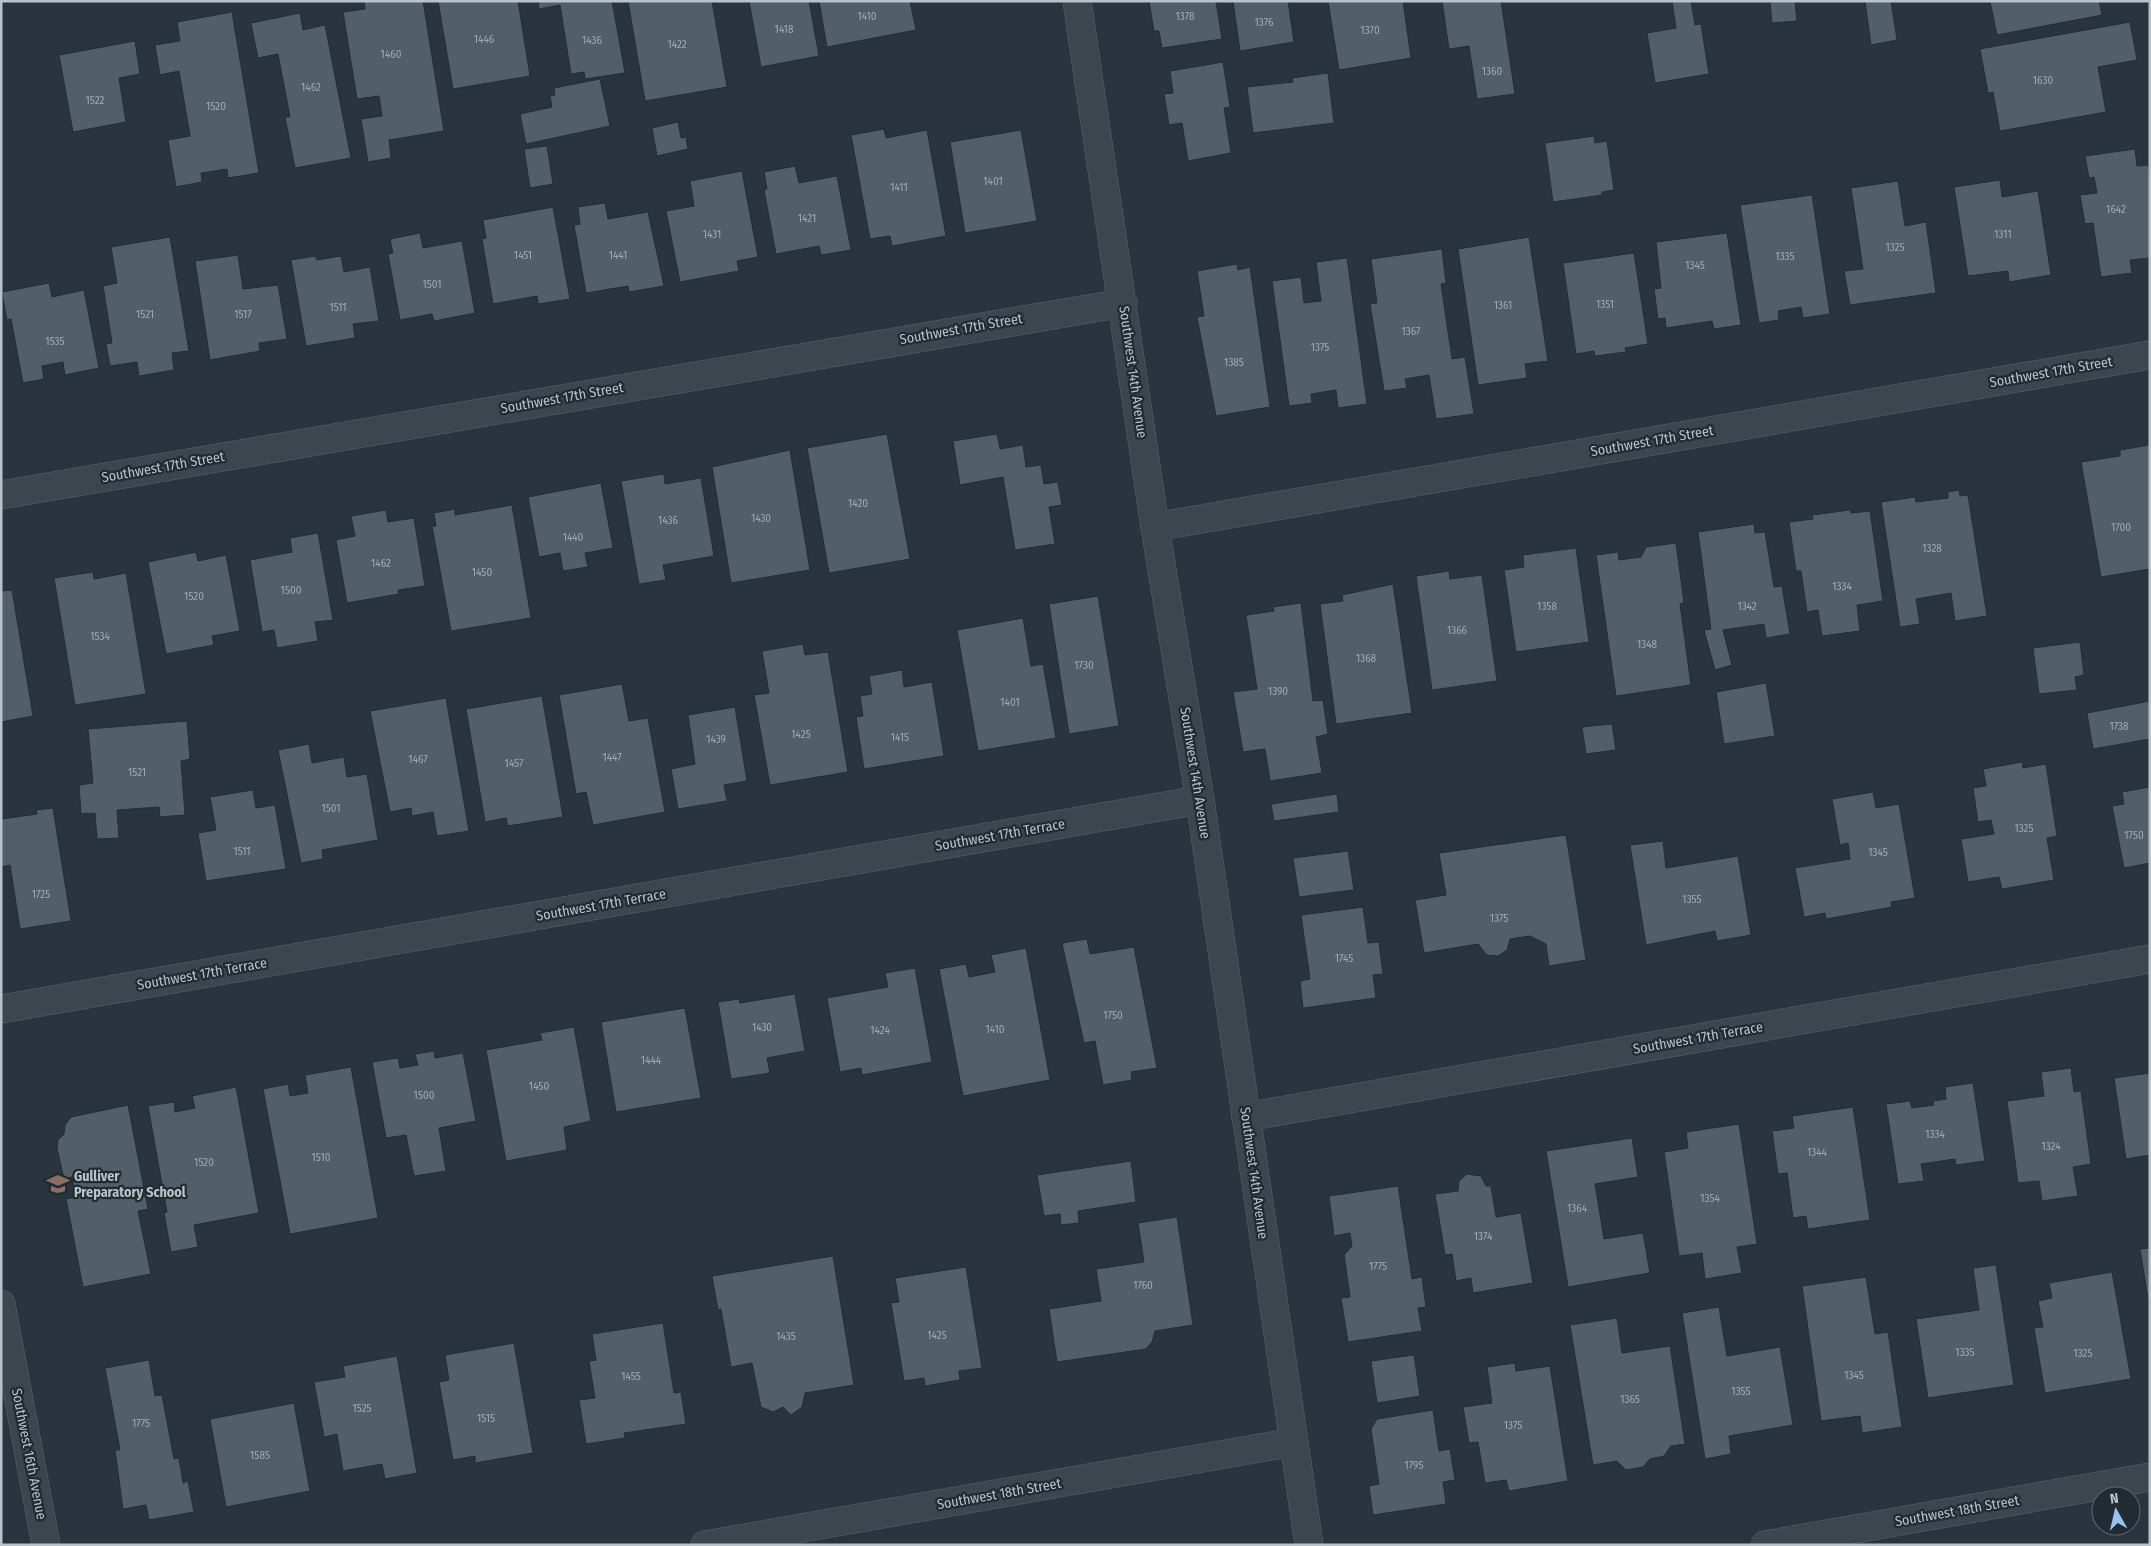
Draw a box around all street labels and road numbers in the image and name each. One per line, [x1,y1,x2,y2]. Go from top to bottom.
street label: Southwest 14th Avenue [1115,305,1151,439]
street label: Southwest 17th Street [898,310,1024,348]
street label: Southwest 17th Street [1988,353,2114,391]
street label: Southwest 17th Street [499,379,625,417]
street label: Southwest 17th Street [1589,422,1715,460]
street label: Southwest 17th Street [100,448,226,486]
street label: Southwest 14th Avenue [1176,706,1214,840]
street label: Southwest 17th Terrace [934,815,1066,855]
street label: Southwest 17th Terrace [535,885,667,925]
street label: Southwest 17th Terrace [136,954,268,994]
street label: Southwest 17th Terrace [1632,1018,1764,1058]
street label: Southwest 14th Avenue [1236,1106,1272,1240]
street label: Southwest 16th Avenue [8,1387,50,1521]
street label: Southwest 18th Street [936,1475,1063,1513]
street label: Southwest 18th Street [1894,1492,2021,1530]

